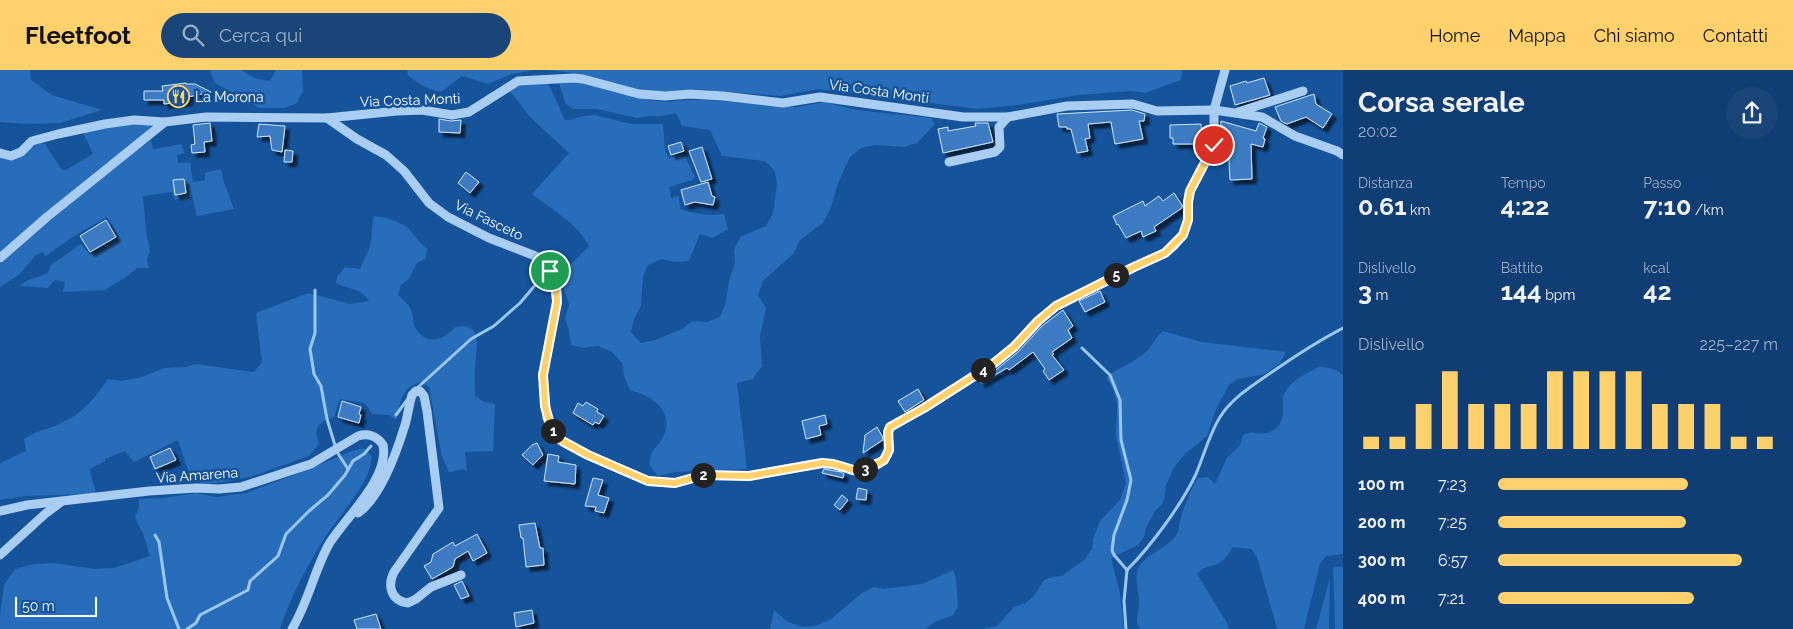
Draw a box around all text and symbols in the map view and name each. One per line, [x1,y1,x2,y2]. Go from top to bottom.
search box [161,13,511,58]
text: Fleetfoot [25,21,131,50]
icon: search [179,21,207,49]
text: Cerca qui [219,24,302,46]
text: Home [1429,25,1480,46]
text: Mappa [1508,25,1566,46]
text: Chi siamo [1594,25,1675,46]
text: Contatti [1703,25,1768,46]
street label: Via Costa Monti [828,76,930,106]
restaurant icon: La Morona [167,85,191,109]
text: Corsa serale [1358,86,1525,119]
button: share [1726,87,1778,139]
place label: La Morona [195,89,264,105]
street label: Via Costa Monti [359,90,461,110]
text: 20:02 [1358,122,1397,141]
pin [1193,124,1235,166]
icon: check [1200,131,1228,159]
text: Distanza [1358,175,1413,191]
text: Tempo [1501,175,1546,191]
text: Passo [1643,175,1681,191]
text: 0.61 [1358,191,1407,221]
text: 4:22 [1501,191,1549,221]
text: 7:10 [1643,191,1691,221]
street label: Via Fasceto [452,197,526,243]
text: km [1407,202,1430,218]
text: /km [1691,202,1724,218]
pin [529,250,571,292]
icon: arrive [536,257,564,285]
text: Dislivello [1358,260,1416,276]
text: Battito [1501,260,1543,276]
text: kcal [1643,260,1670,276]
pin: 5 [1104,262,1128,288]
text: 5 [1113,267,1120,283]
text: 3 [1358,276,1372,306]
text: 144 [1501,276,1542,306]
text: 42 [1643,276,1672,306]
text: m [1372,287,1388,303]
text: bpm [1542,287,1575,303]
text: Dislivello [1358,335,1424,354]
text: 225–227 m [1700,335,1778,354]
pin: 4 [970,358,996,382]
text: 4 [980,362,988,378]
pin: 1 [540,418,566,444]
text: 1 [550,423,557,439]
pin: 3 [852,456,878,482]
text: 3 [862,461,869,477]
pin: 2 [690,462,716,488]
street label: Via Amarena [156,464,238,486]
text: 2 [700,467,707,483]
text: 100 m [1358,475,1404,494]
text: 7:23 [1438,475,1466,494]
text: 200 m [1358,513,1405,532]
text: 7:25 [1438,513,1467,532]
text: 300 m [1358,551,1405,570]
text: 6:57 [1438,551,1468,570]
text: 400 m [1358,589,1406,608]
text: 7:21 [1438,589,1465,608]
scale bar [15,594,98,617]
text: 50 m [22,598,55,614]

